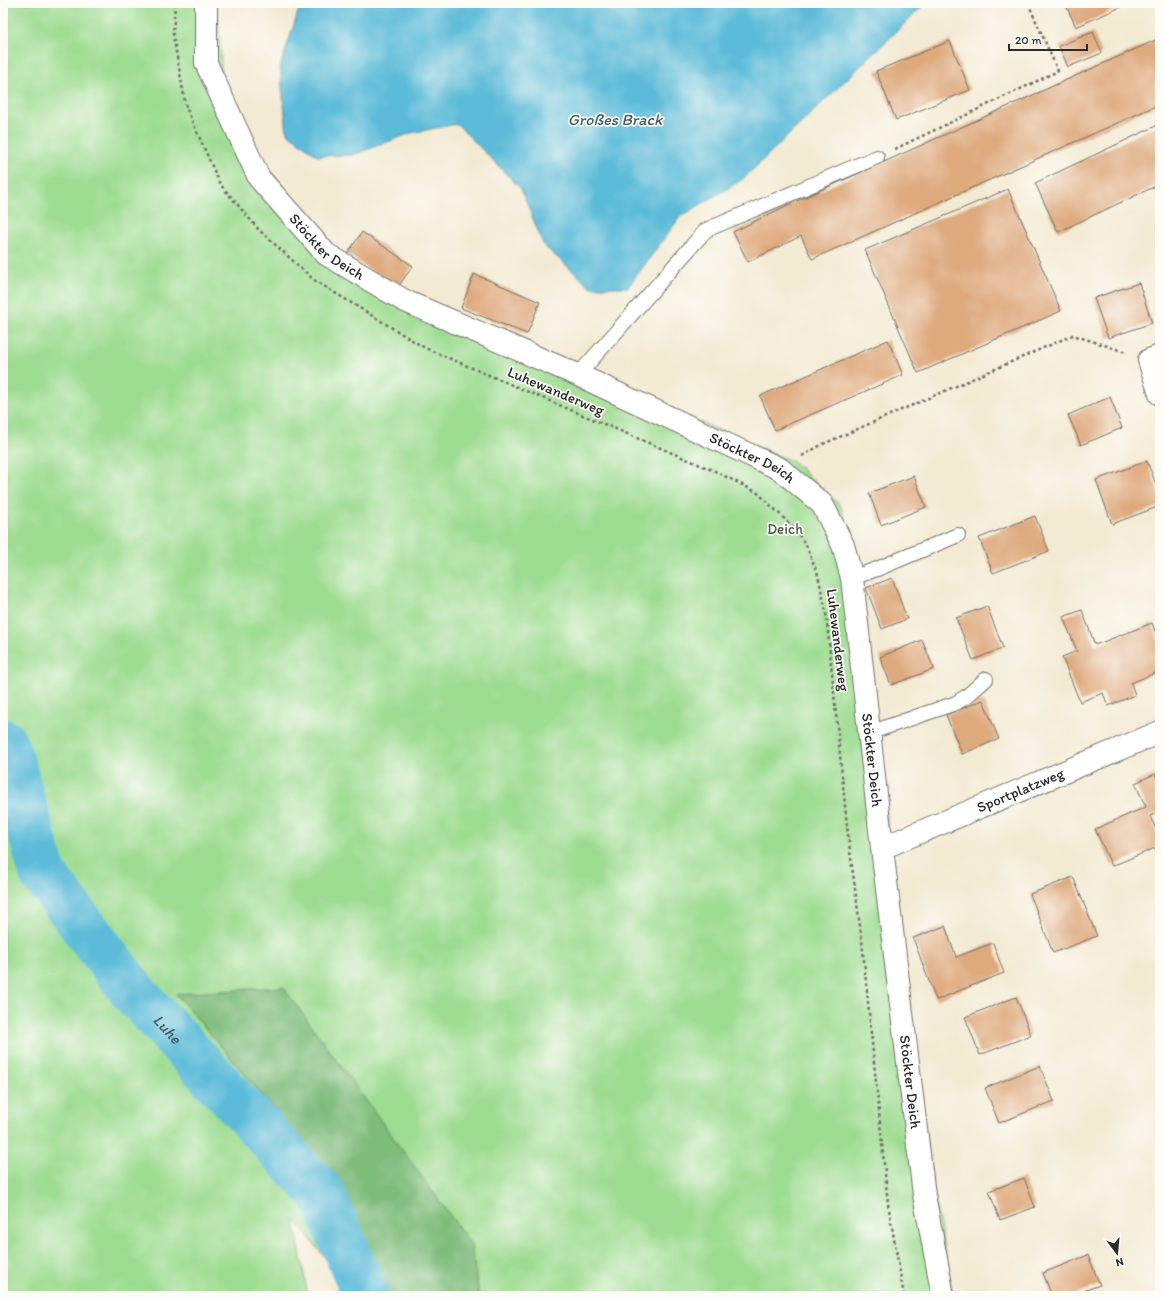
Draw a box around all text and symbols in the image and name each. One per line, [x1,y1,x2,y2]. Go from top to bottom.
scale bar [1009,26,1087,52]
text: 20 m [1015,33,1042,47]
water label: Großes Brack [568,110,663,129]
street label: Stöckter Deich [285,210,368,284]
street label: Luhewanderweg [505,362,607,420]
street label: Stöckter Deich [706,428,799,487]
park label: Deich [767,520,803,538]
street label: Luhewanderweg [823,588,853,693]
street label: Stöckter Deich [858,712,886,808]
street label: Sportplatzweg [974,764,1067,816]
water label: Luhe [149,1010,187,1048]
street label: Stöckter Deich [896,1034,925,1130]
north arrow [1097,1233,1137,1273]
text: N [1114,1255,1125,1269]

